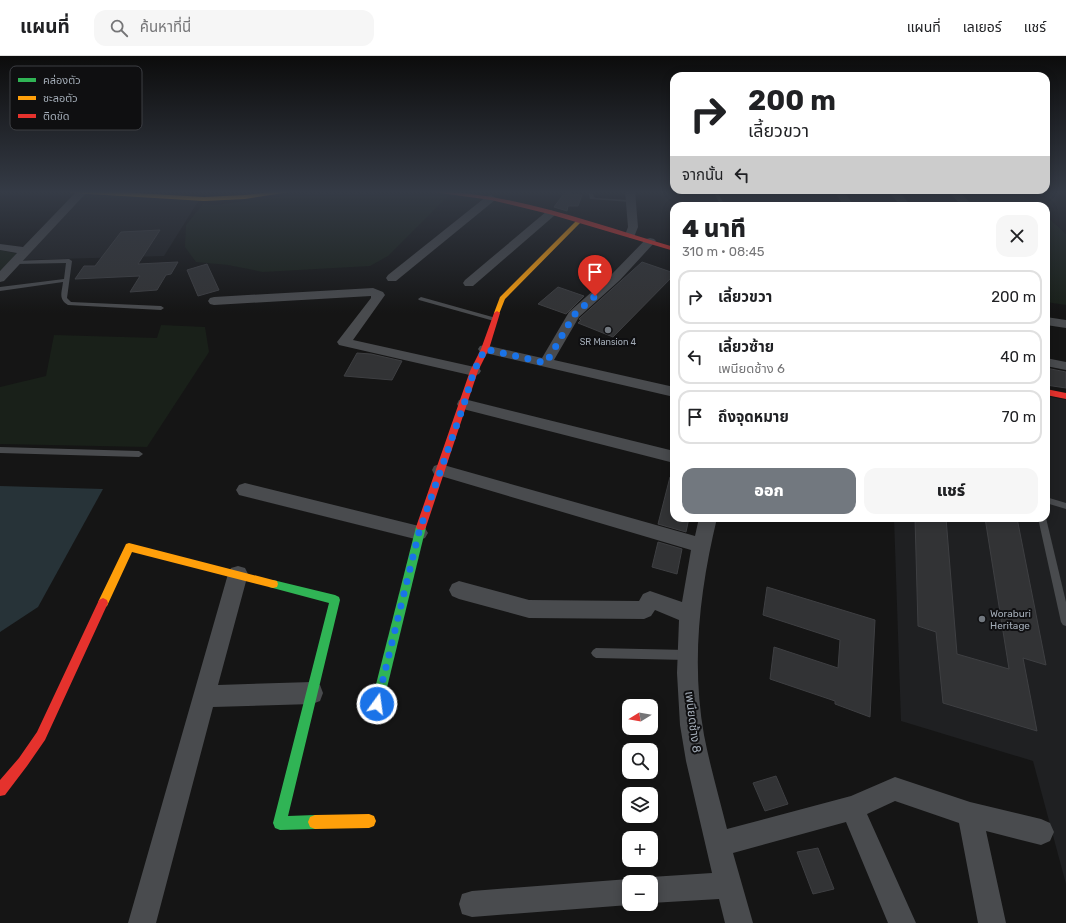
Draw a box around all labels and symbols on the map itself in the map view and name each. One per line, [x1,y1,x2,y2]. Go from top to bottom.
legend [10,66,142,130]
text: คล่องตัว [43,74,81,87]
text: ชะลอตัว [43,92,78,105]
text: ติดขัด [43,110,70,123]
pin [578,255,612,296]
marker: SR Mansion 4 [603,325,613,335]
place label: SR Mansion 4 [580,337,637,347]
place label: Woraburi Heritage [990,608,1031,632]
marker: Woraburi Heritage [977,614,987,624]
position arrow [356,683,398,725]
street label: เพนียดช้าง 8 [682,690,704,754]
north arrow [622,699,658,735]

